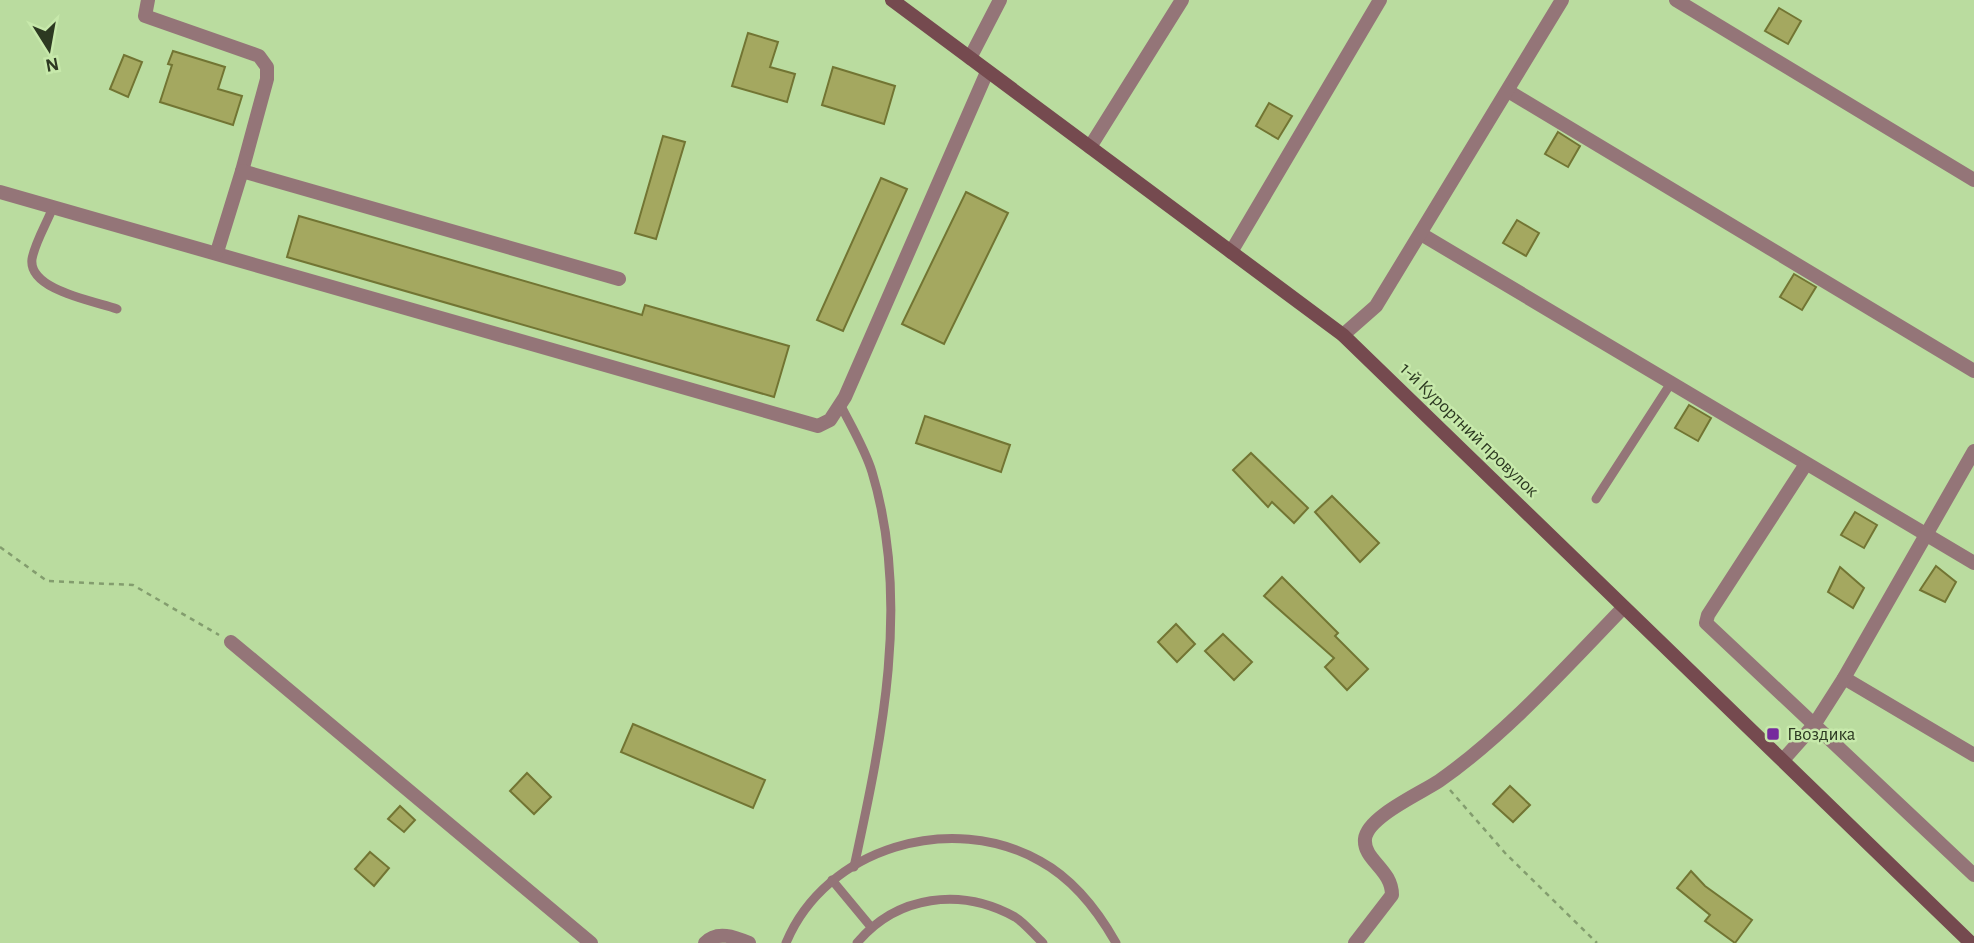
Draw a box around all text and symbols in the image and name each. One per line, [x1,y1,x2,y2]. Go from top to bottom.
north arrow [14,14,84,84]
text: N [44,54,60,75]
street label: 1-й Курортний провулок [1396,359,1542,501]
place label: Гвоздика [1787,725,1856,744]
marker: Гвоздика [1765,726,1781,742]

